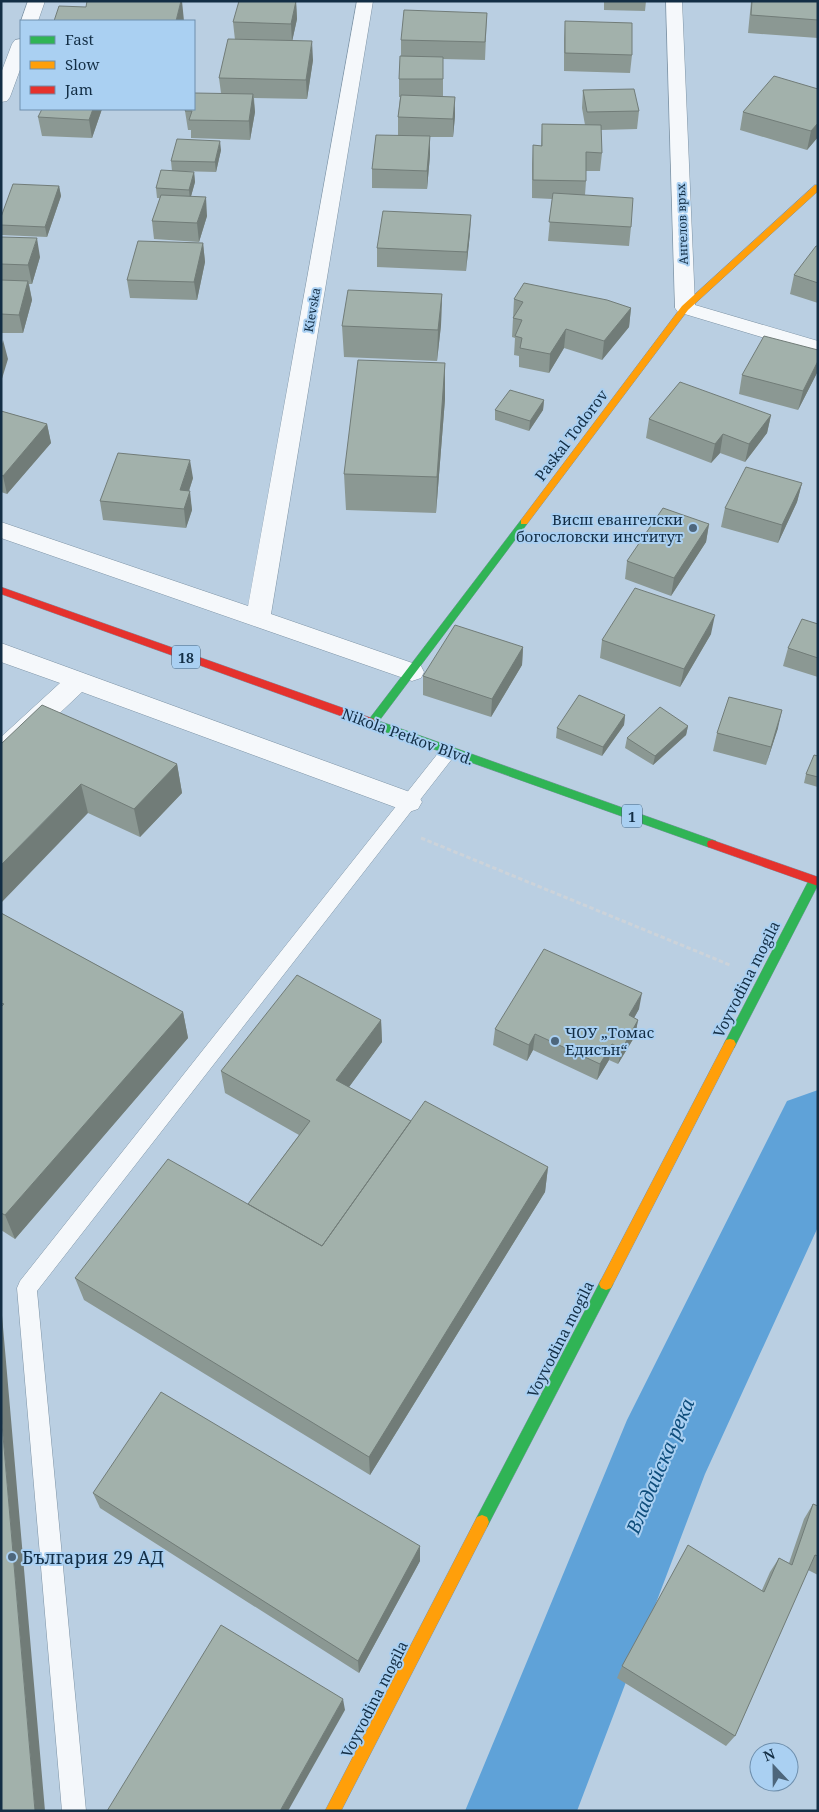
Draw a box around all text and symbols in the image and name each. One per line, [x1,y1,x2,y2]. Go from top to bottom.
legend [20,20,195,110]
text: Fast [65,29,94,49]
text: Slow [65,54,99,74]
text: Jam [64,79,93,99]
street label: Ангелов връх [672,183,692,265]
street label: Kievska [300,286,324,334]
street label: Paskal Todorov [530,385,612,485]
place label: Висш евангелски богословски институт [516,509,683,546]
marker: Висш евангелски богословски институт [687,522,699,534]
road number: 18 [172,646,200,669]
street label: Nikola Petkov Blvd. [339,703,477,769]
road number: 1 [622,804,642,828]
street label: Voyvodina mogila [708,917,784,1041]
place label: ЧОУ „Томас Едисън“ [565,1022,654,1059]
marker: ЧОУ „Томас Едисън“ [549,1035,561,1047]
street label: Voyvodina mogila [522,1277,598,1401]
water label: Владайска река [619,1394,700,1538]
place label: България 29 АД [22,1545,164,1569]
marker: България 29 АД [6,1551,18,1563]
street label: Voyvodina mogila [336,1637,412,1761]
north arrow [749,1742,799,1792]
text: N [760,1744,778,1765]

